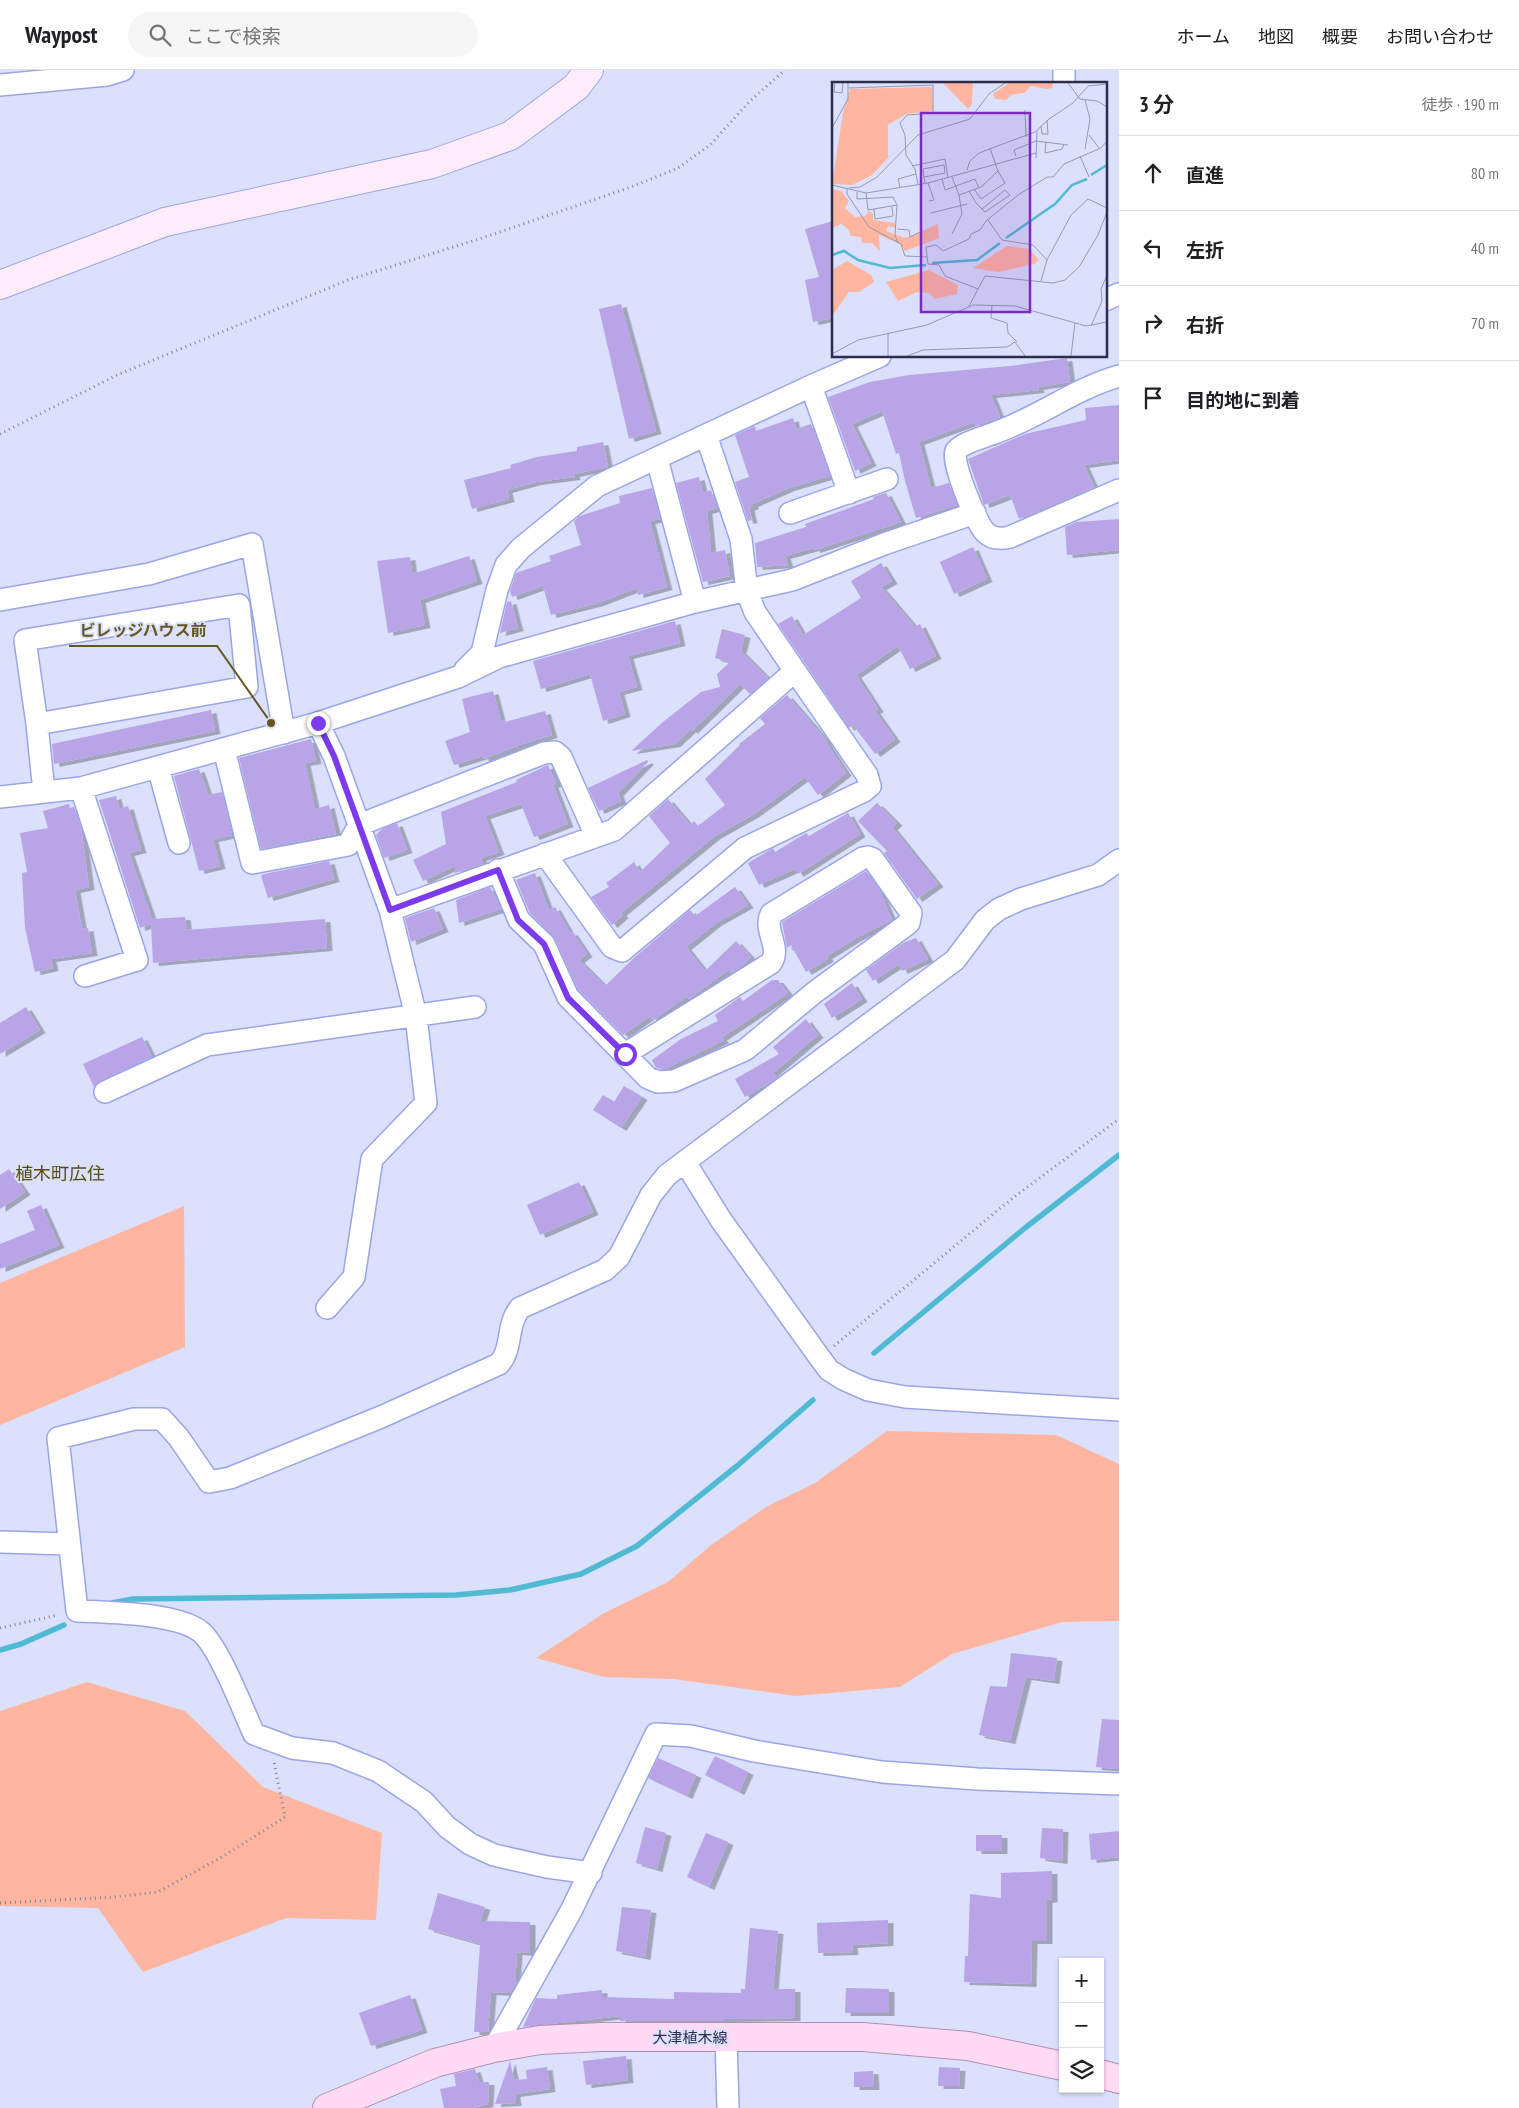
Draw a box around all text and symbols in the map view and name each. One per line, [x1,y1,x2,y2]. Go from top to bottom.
search box [128,12,478,57]
text: Waypost [25,19,98,50]
icon: search [146,21,174,49]
text: ここで検索 [186,24,281,48]
text: ホーム [1177,25,1230,48]
text: 地図 [1258,25,1294,48]
text: 概要 [1322,25,1358,48]
text: お問い合わせ [1386,25,1494,48]
inset map [832,82,1106,358]
text: 3 分 [1139,91,1174,118]
text: 徒歩 · 190 m [1421,94,1499,114]
icon: ahead [1139,159,1167,187]
text: 直進 [1186,163,1224,187]
text: 80 m [1471,163,1499,183]
icon: left [1139,234,1167,262]
text: 左折 [1186,238,1224,262]
text: 40 m [1471,238,1499,258]
icon: right [1139,309,1167,337]
text: 右折 [1186,313,1224,337]
text: 70 m [1471,313,1499,333]
icon: arrive [1139,384,1167,412]
text: 目的地に到着 [1186,388,1300,412]
callout: ビレッジハウス前 [69,615,217,646]
text: ビレッジハウス前 [79,620,207,640]
route end [307,712,330,735]
route start [614,1043,637,1066]
district label: 植木町広住 [15,1162,105,1185]
map controls [1059,1958,1104,2093]
button: + [1059,1958,1104,2003]
button: − [1059,2003,1104,2048]
street label: 大津植木線 [652,2028,728,2047]
button: layers [1059,2048,1104,2093]

